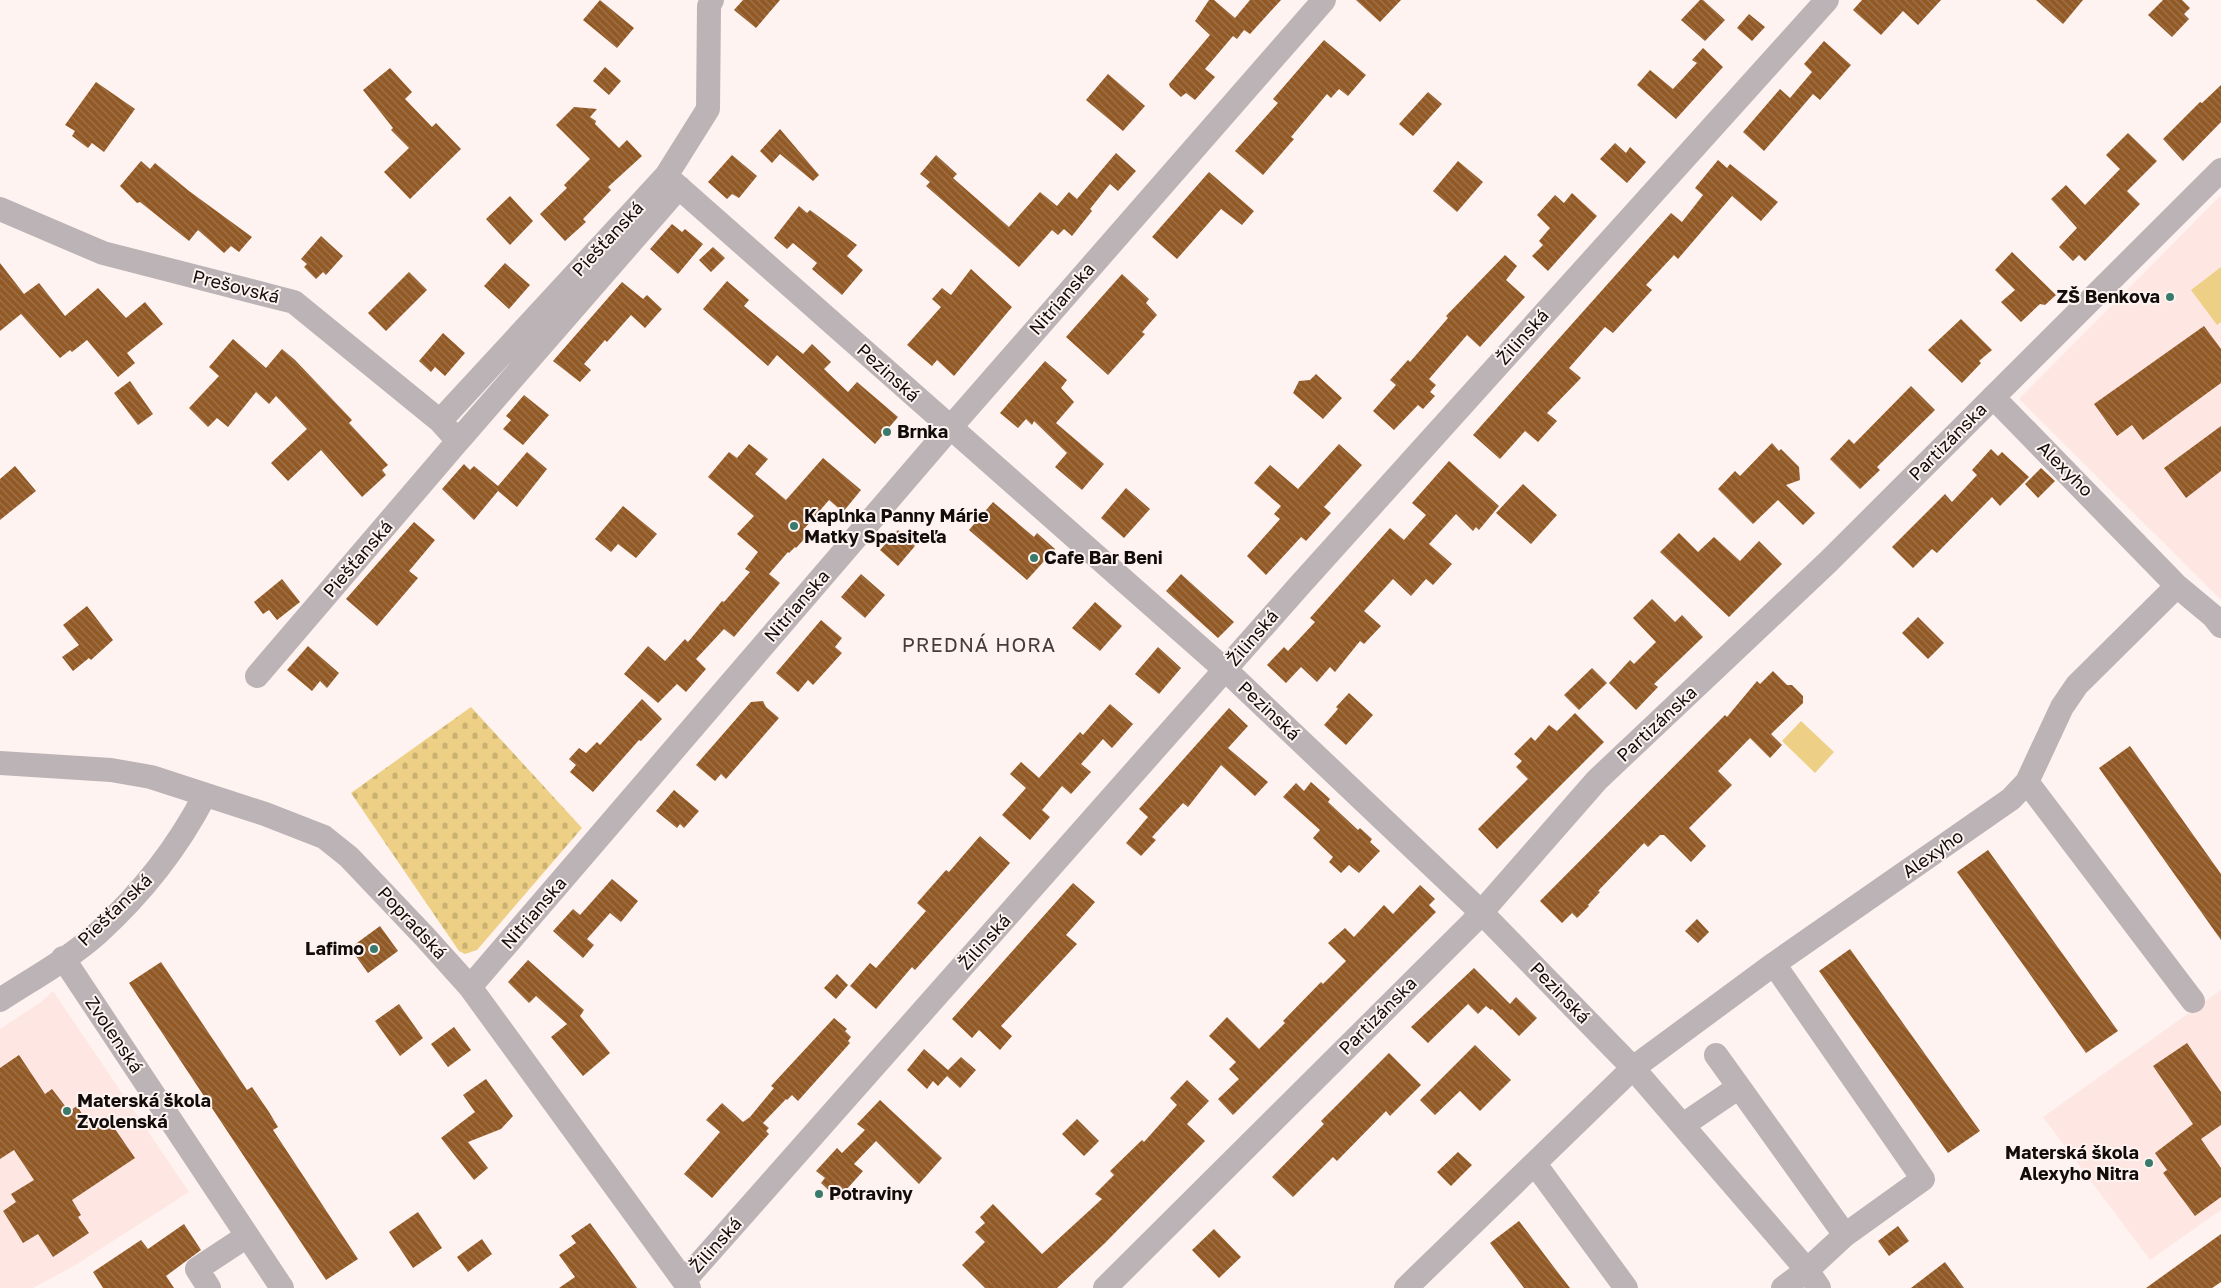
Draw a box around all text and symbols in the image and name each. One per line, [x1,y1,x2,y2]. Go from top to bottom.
street label: Piešťanská [567,196,648,280]
street label: Nitrianska [1024,258,1099,339]
street label: Prešovská [190,265,282,307]
place label: ZŠ Benkova [2057,285,2160,307]
marker: ZŠ Benkova [2164,291,2176,303]
street label: Žilinská [1492,304,1553,369]
street label: Pezinská [853,338,925,406]
street label: Partizánska [1904,398,1991,485]
place label: Brnka [897,420,948,442]
marker: Brnka [881,426,893,438]
street label: Alexyho [2033,436,2098,501]
place label: Kaplnka Panny Márie Matky Spasiteľa [804,504,989,547]
street label: Piešťanská [318,515,397,601]
marker: Kaplnka Panny Márie Matky Spasiteľa [788,520,800,532]
place label: Cafe Bar Beni [1044,546,1163,568]
marker: Cafe Bar Beni [1028,552,1040,564]
street label: Nitrianska [759,565,834,646]
street label: Žilinská [1222,605,1283,670]
district label: PREDNÁ HORA [902,632,1056,656]
street label: Pezinská [1234,676,1305,745]
street label: Partizánska [1612,681,1701,766]
street label: Alexyho [1898,824,1967,882]
street label: Piešťanská [73,868,156,950]
street label: Nitrianska [496,872,571,953]
street label: Popradská [374,881,452,963]
street label: Žilinská [954,909,1015,974]
place label: Lafimo [305,937,364,959]
marker: Lafimo [368,943,380,955]
street label: Pezinská [1526,957,1595,1028]
street label: Partizánska [1334,972,1421,1059]
street label: Zvolenská [81,992,148,1077]
place label: Materská škola Zvolenská [77,1089,211,1132]
marker: Materská škola Zvolenská [61,1105,73,1117]
place label: Materská škola Alexyho Nitra [2005,1141,2139,1184]
marker: Materská škola Alexyho Nitra [2143,1157,2155,1169]
place label: Potraviny [829,1182,913,1204]
marker: Potraviny [813,1188,825,1200]
street label: Žilinská [685,1212,746,1277]

